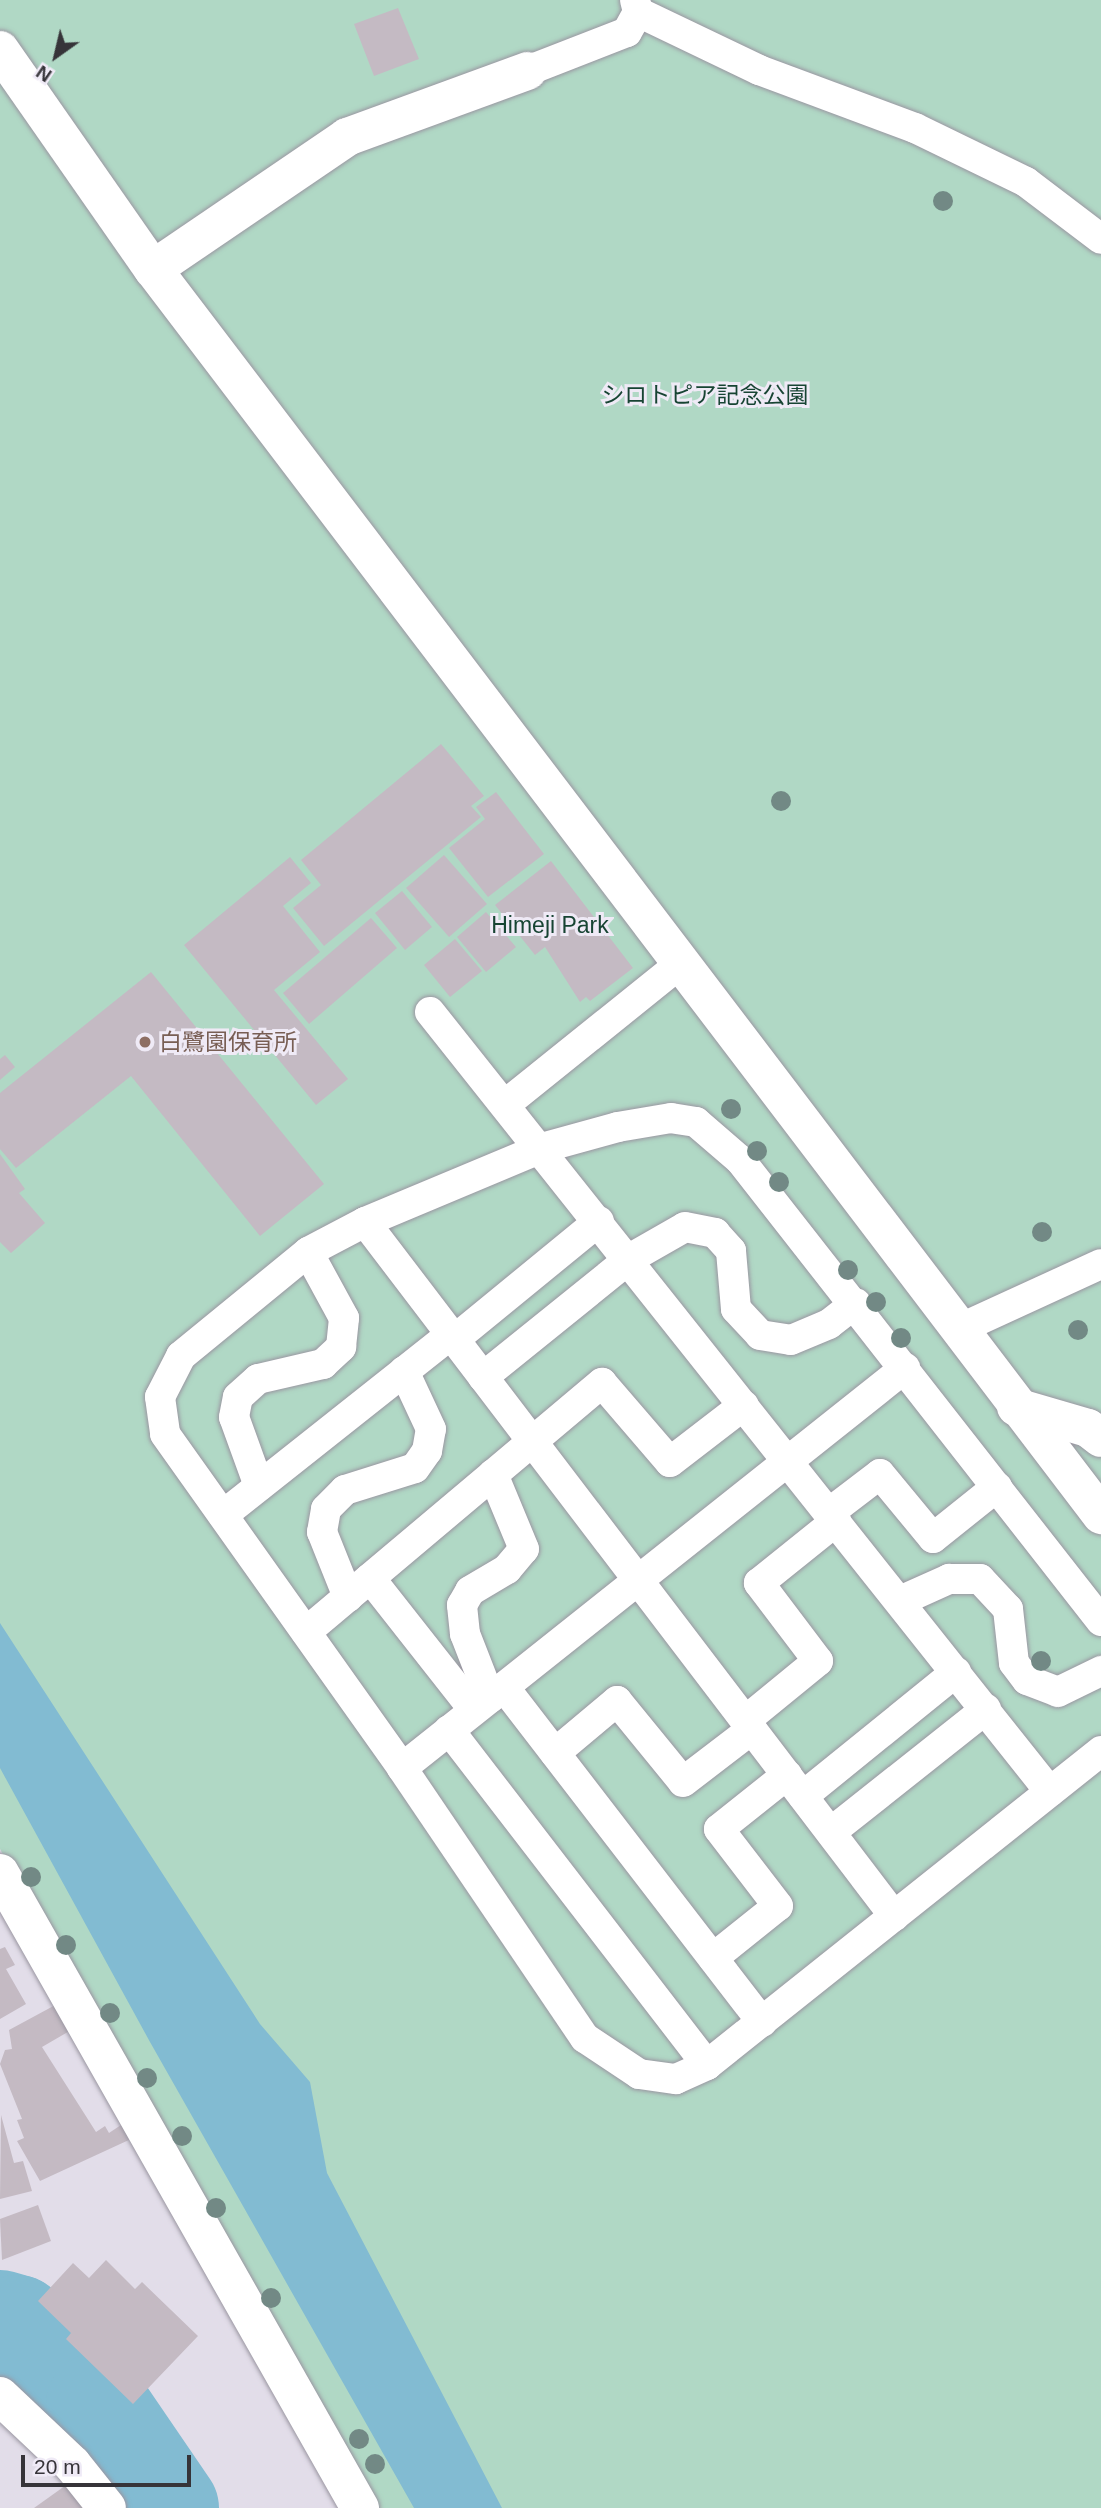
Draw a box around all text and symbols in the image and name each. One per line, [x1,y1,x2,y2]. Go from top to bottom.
north arrow [21,21,91,91]
text: N [32,61,56,86]
park label: シロトピア記念公園 [602,381,808,409]
park label: Himeji Park [491,911,609,939]
place label: 白鷺園保育所 [159,1028,297,1056]
marker: 白鷺園保育所 [137,1034,153,1050]
scale bar [24,2442,194,2486]
text: 20 m [34,2455,81,2478]

